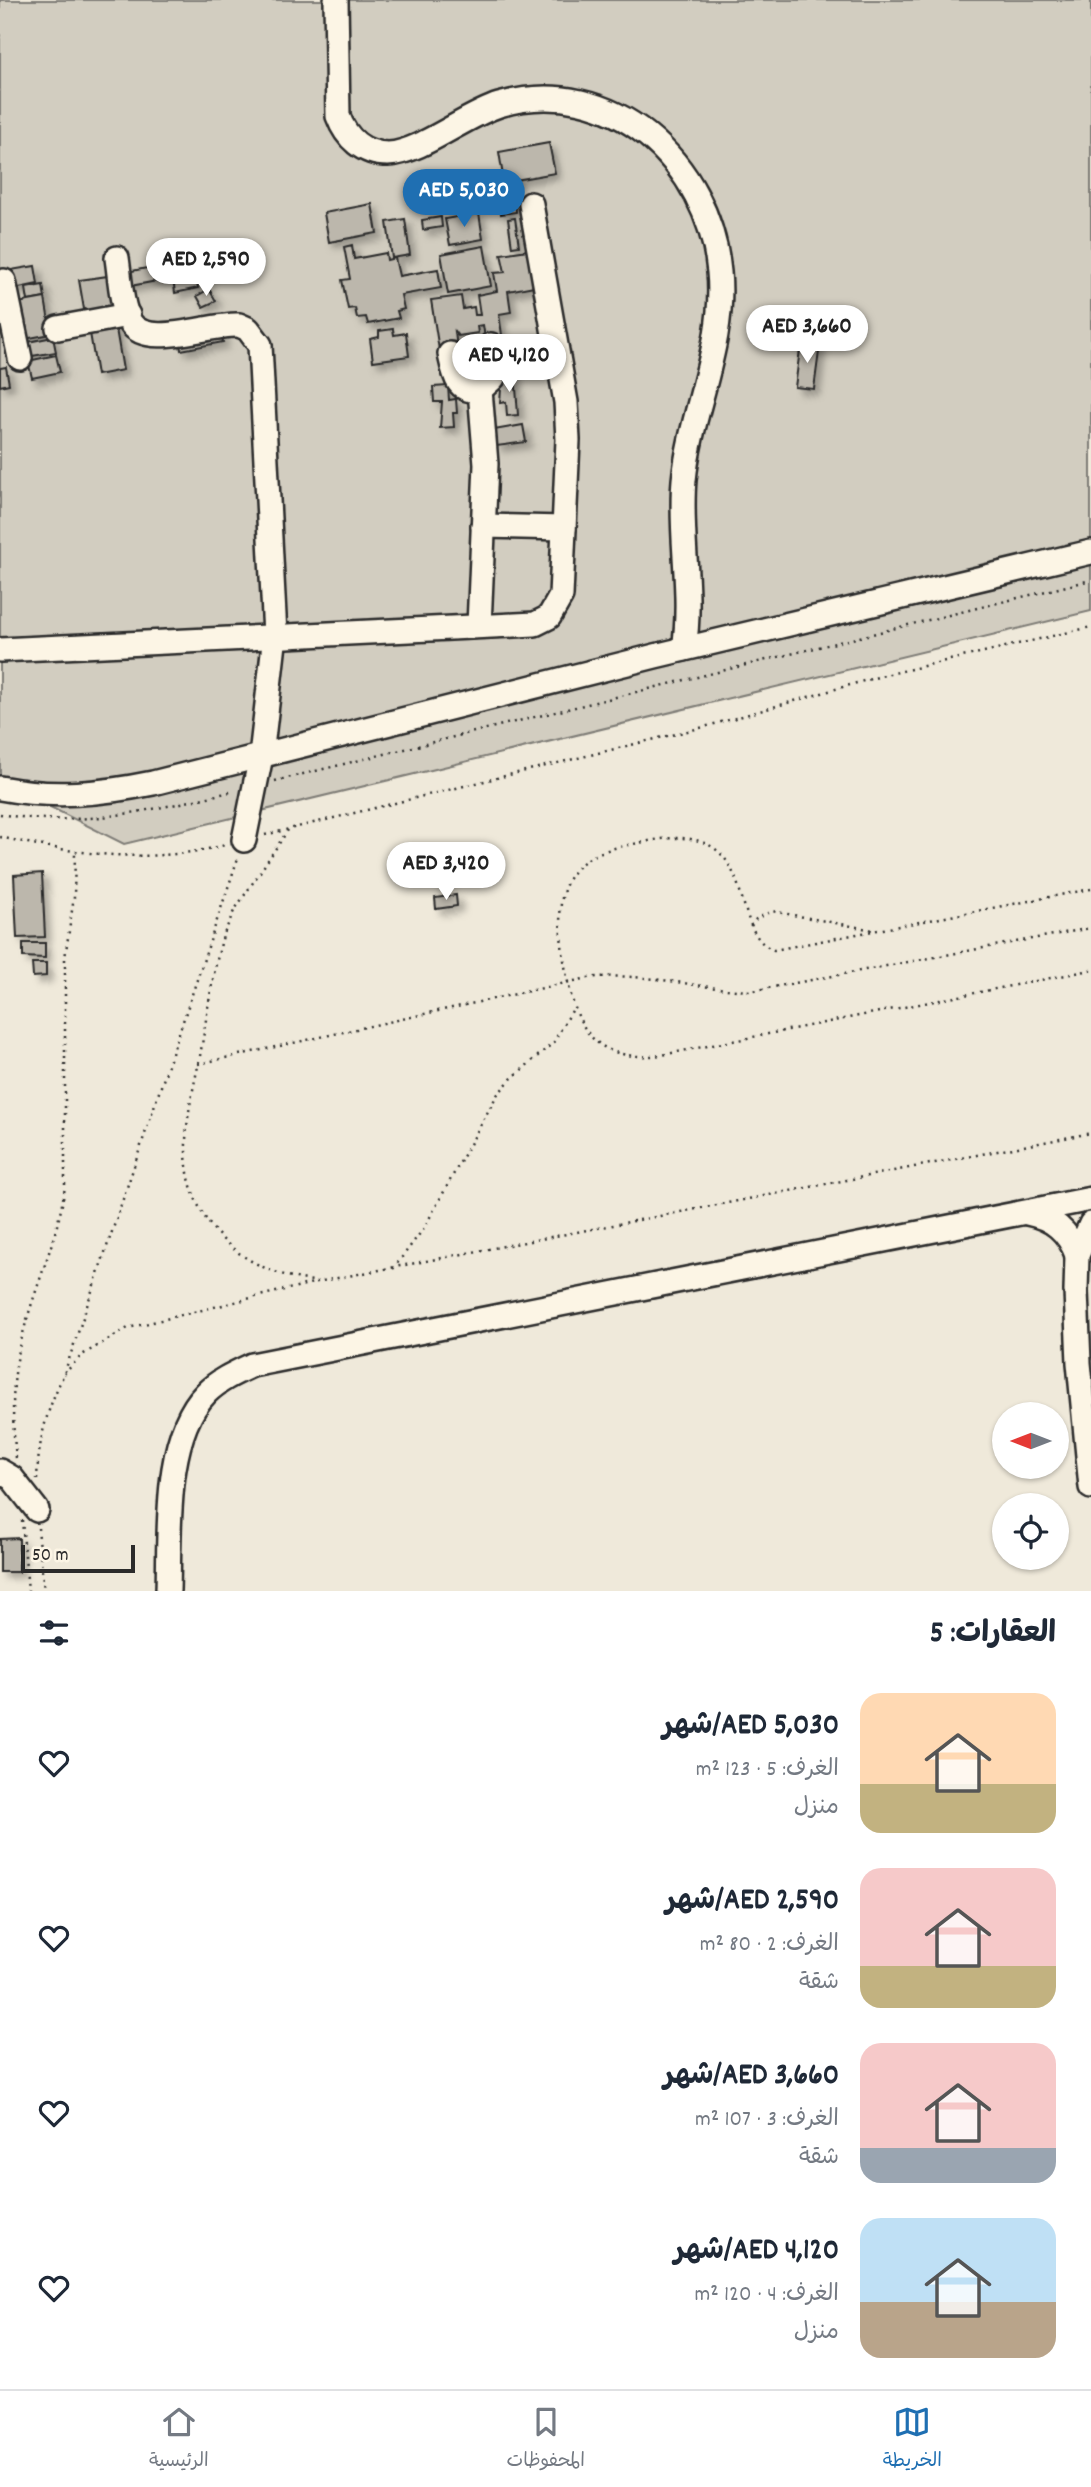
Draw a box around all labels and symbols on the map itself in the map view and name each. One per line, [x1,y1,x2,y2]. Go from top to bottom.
pin: AED 5,030 [384,170,544,229]
pin: AED 2,590 [126,238,286,298]
pin: AED 3,660 [727,306,887,365]
pin: AED 4,120 [429,334,589,394]
pin: AED 3,420 [366,842,526,902]
north arrow [992,1402,1069,1479]
scale bar [21,1542,135,1574]

